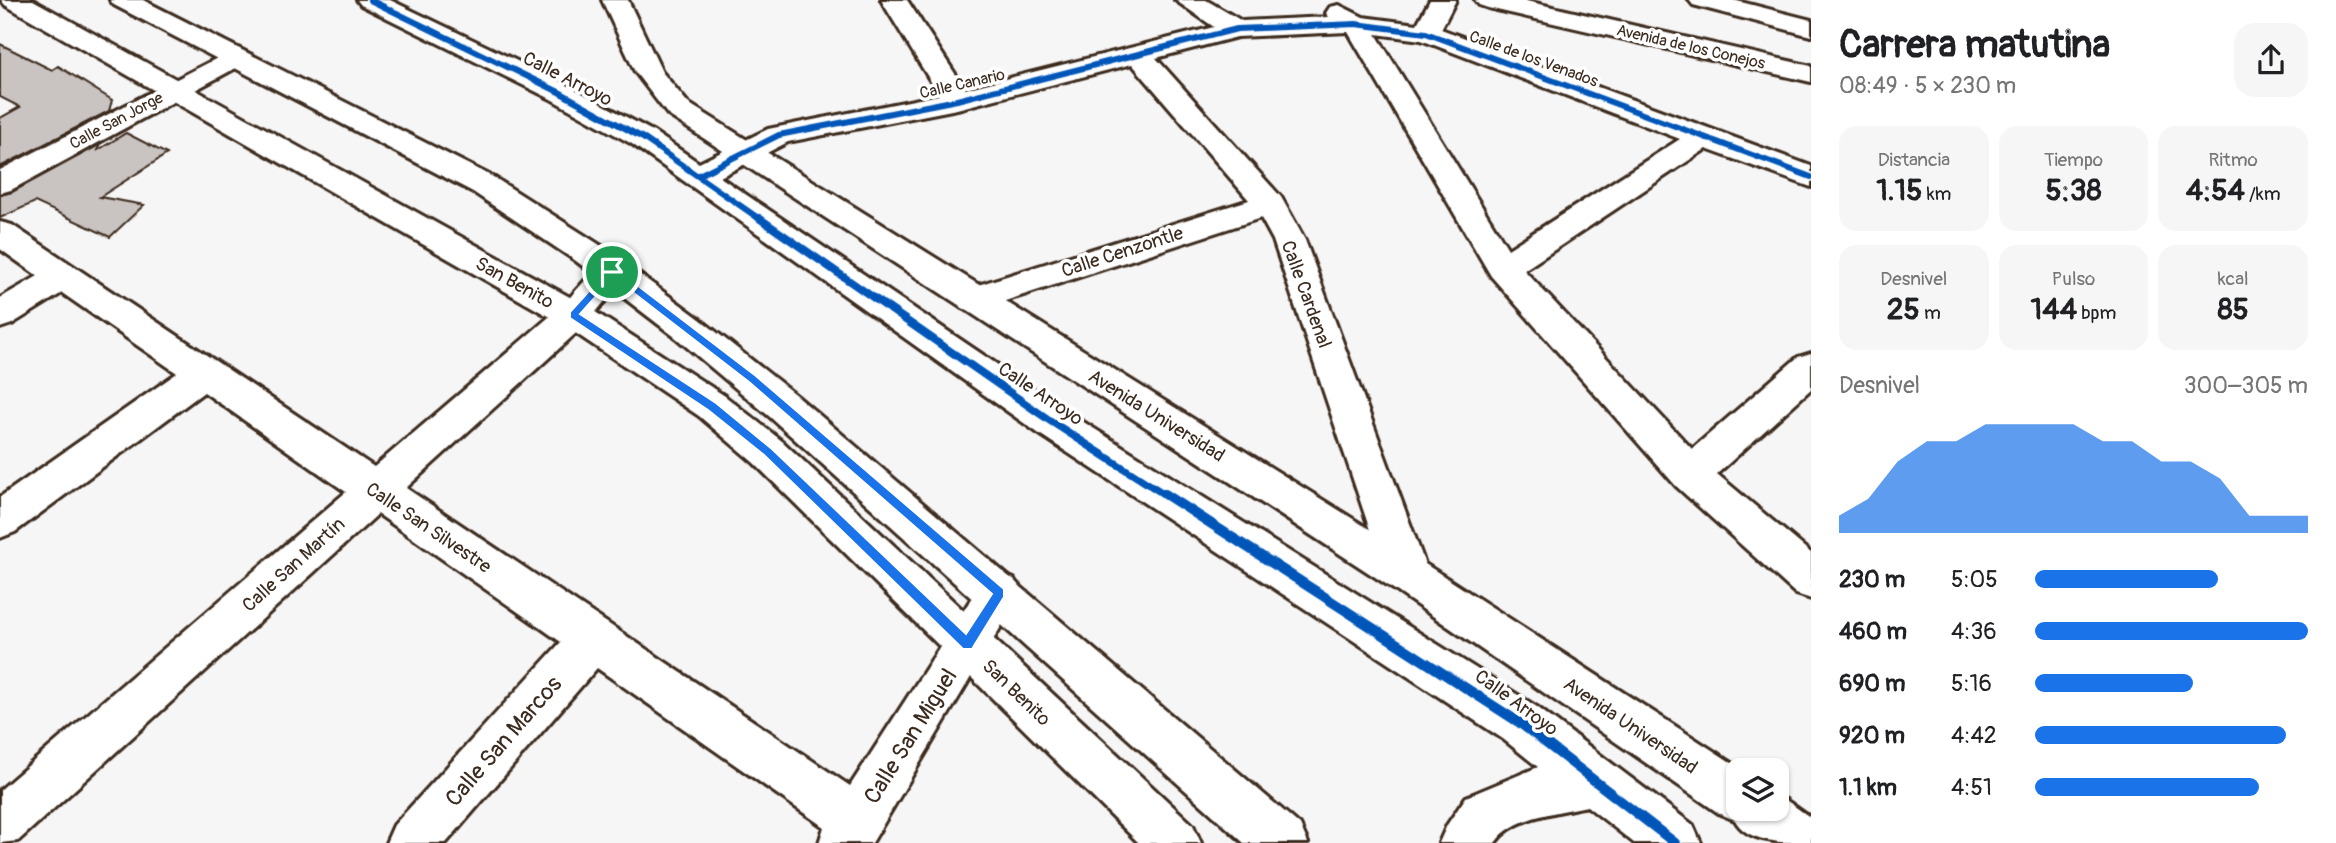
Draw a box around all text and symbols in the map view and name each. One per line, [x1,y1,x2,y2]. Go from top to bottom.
street label: Avenida de los Conejos [1615,20,1767,74]
text: Carrera matutina [1839,21,2110,69]
button: share [2234,23,2308,97]
street label: Calle de los Venados [1467,26,1601,92]
street label: Calle Arroyo [519,46,616,112]
street label: Calle Canario [918,64,1007,103]
text: 08:49 · 5 × 230 m [1839,71,2016,100]
street label: Calle San Jorge [66,88,167,154]
text: Distancia [1878,148,1950,172]
text: Tiempo [2044,148,2103,172]
text: Ritmo [2209,148,2258,172]
text: 1.15 [1876,172,1923,209]
text: 5:38 [2045,172,2102,209]
text: 4:54 [2186,172,2245,209]
text: km [1923,182,1951,206]
text: /km [2245,182,2281,206]
street label: Calle Cenzontle [1058,221,1187,283]
street label: Calle Cardenal [1276,237,1337,351]
pin [582,242,642,302]
street label: San Benito [471,252,558,314]
icon: arrive [593,253,631,291]
text: Desnivel [1880,267,1947,291]
text: Pulso [2052,267,2095,291]
text: kcal [2218,267,2249,291]
text: 25 [1887,291,1920,328]
text: 144 [2031,291,2077,328]
text: 85 [2217,291,2249,328]
text: m [1920,301,1941,325]
text: bpm [2077,301,2116,325]
street label: Calle Arroyo [993,357,1087,431]
street label: Avenida Universidad [1084,364,1229,467]
text: Desnivel [1839,371,1920,400]
text: 300–305 m [2184,371,2308,400]
street label: Calle San Silvestre [361,477,496,579]
street label: Calle San Martín [237,512,350,617]
text: 230 m [1839,565,1905,594]
text: 5:05 [1951,565,1998,594]
text: 460 m [1839,617,1907,646]
text: 4:36 [1951,617,1997,646]
street label: San Benito [977,654,1056,731]
street label: Calle San Miguel [857,663,964,809]
street label: Calle Arroyo [1470,665,1563,741]
text: 690 m [1839,669,1905,698]
text: 5:16 [1951,669,1992,698]
street label: Calle San Marcos [439,670,568,812]
street label: Avenida Universidad [1559,672,1702,780]
text: 920 m [1839,721,1905,750]
text: 4:42 [1951,721,1997,750]
map controls [1726,758,1789,821]
button: layers [1726,758,1789,821]
text: 1.1 km [1839,773,1897,802]
text: 4:51 [1951,773,1992,802]

